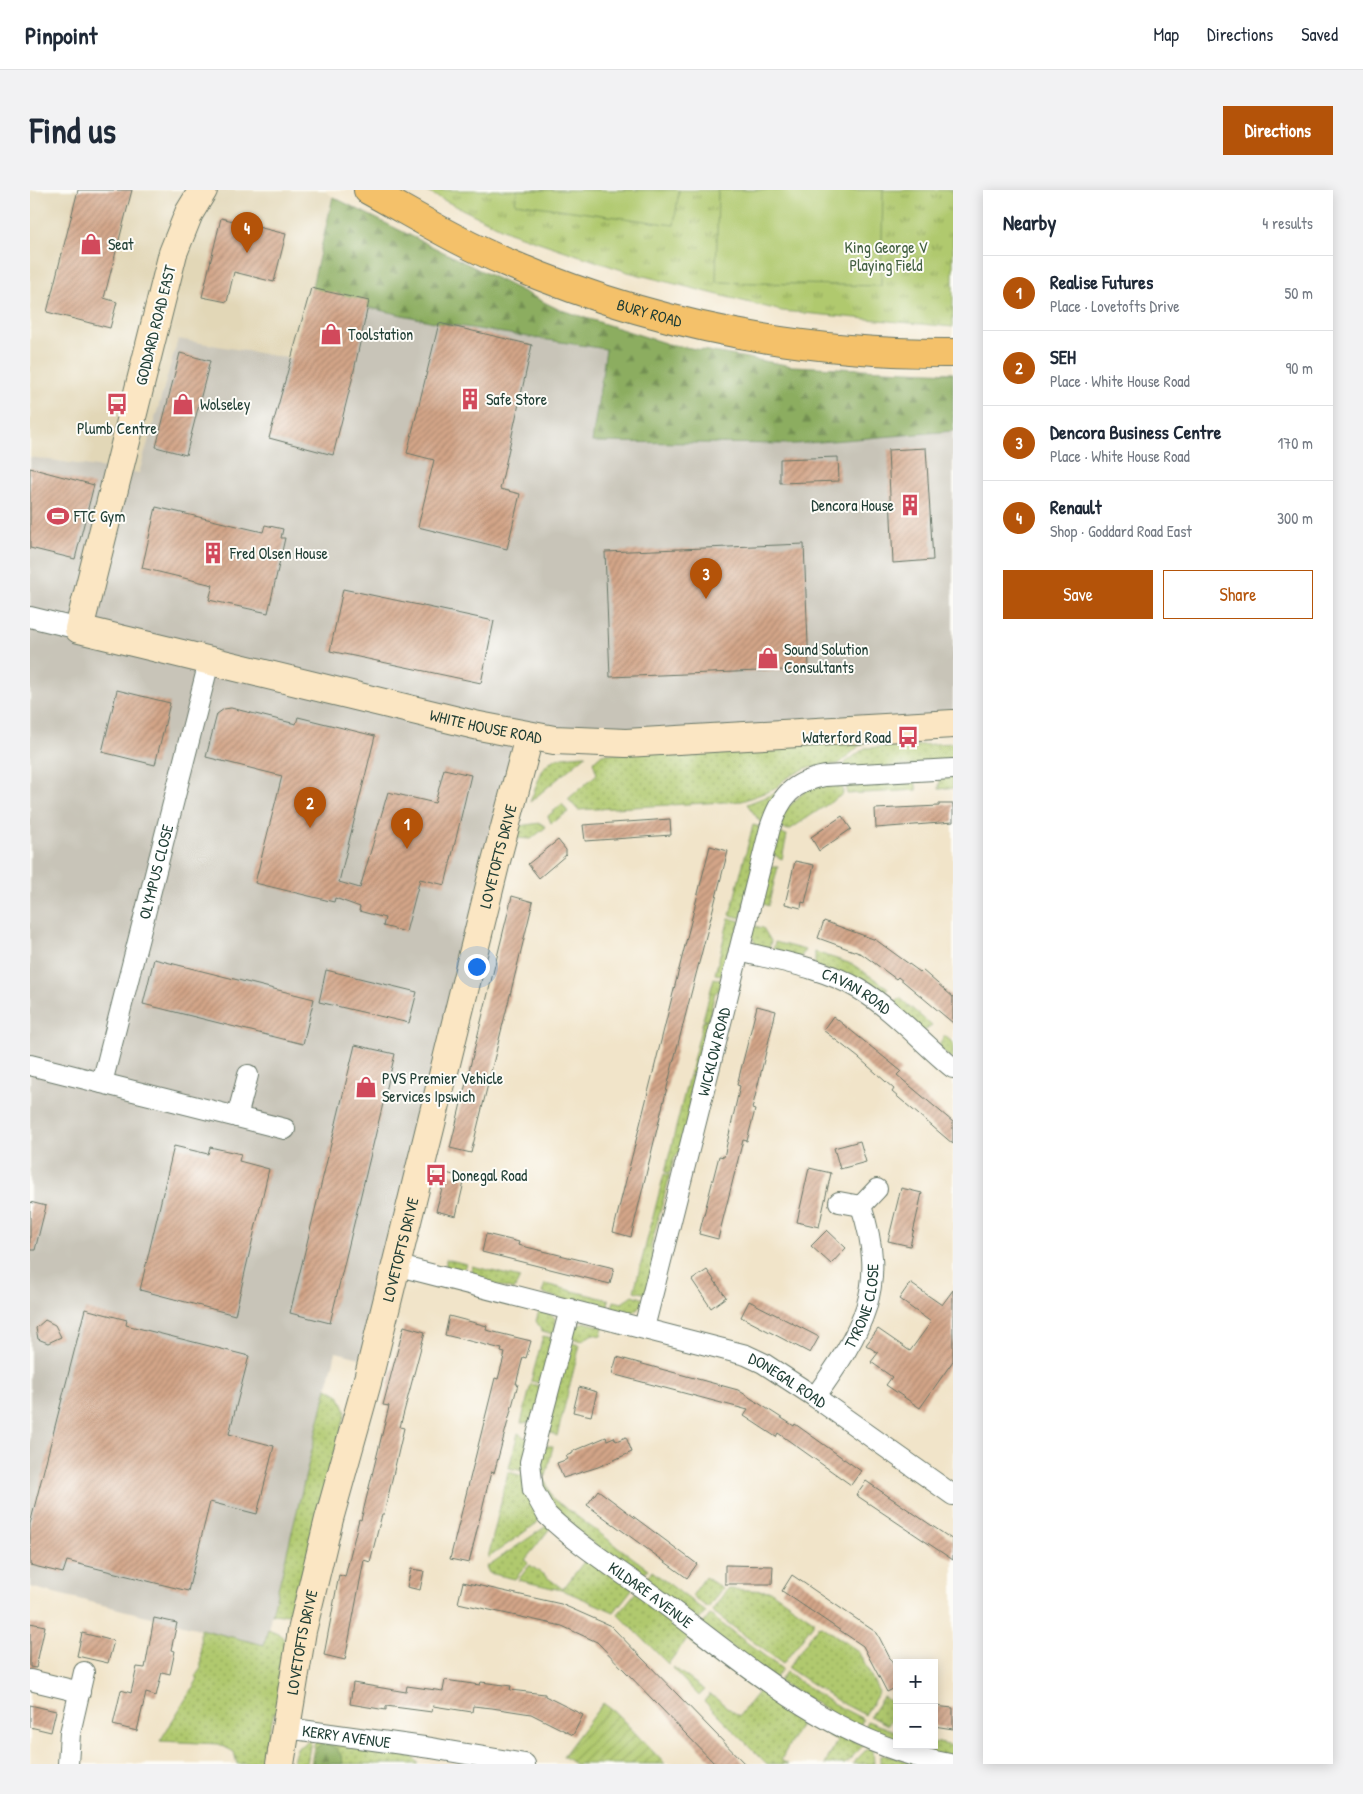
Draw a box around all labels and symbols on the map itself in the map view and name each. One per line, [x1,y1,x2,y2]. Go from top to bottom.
pin: 4 [231,212,263,253]
shop icon: Seat [78,231,104,257]
place label: Seat [108,233,134,255]
park label: King George V Playing Field [845,236,927,276]
street label: GODDARD ROAD EAST [129,262,181,387]
street label: BURY ROAD [614,293,685,332]
shop icon: Toolstation [318,321,344,347]
place label: Toolstation [348,323,413,345]
building icon: Safe Store [457,386,483,412]
place label: Safe Store [486,388,548,410]
bus stop icon: Plumb Centre [104,391,130,417]
shop icon: Wolseley [170,391,196,417]
place label: Wolseley [200,393,251,415]
place label: Plumb Centre [77,417,158,439]
building icon: Dencora House [897,492,923,518]
place label: Dencora House [811,494,895,516]
sports icon: FTC Gym [45,503,71,529]
place label: FTC Gym [73,505,125,527]
building icon: Fred Olsen House [200,540,226,566]
place label: Fred Olsen House [229,542,329,564]
pin: 3 [690,558,722,599]
place label: Sound Solution Consultants [784,638,869,678]
shop icon: Sound Solution Consultants [755,645,781,671]
street label: WHITE HOUSE ROAD [427,703,544,749]
bus stop icon: Waterford Road [895,724,921,750]
place label: Waterford Road [802,726,891,748]
pin: 2 [294,787,326,828]
street label: LOVETOFTS DRIVE [474,802,522,910]
pin: 1 [391,808,423,849]
street label: OLYMPUS CLOSE [133,822,178,921]
your location [464,954,490,980]
street label: CAVAN ROAD [819,962,896,1020]
street label: WICKLOW ROAD [692,1005,735,1098]
place label: PVS Premier Vehicle Services Ipswich [382,1067,504,1107]
shop icon: PVS Premier Vehicle Services Ipswich [353,1074,379,1100]
bus stop icon: Donegal Road [423,1162,449,1188]
place label: Donegal Road [452,1164,527,1186]
street label: LOVETOFTS DRIVE [377,1195,424,1304]
street label: TYRONE CLOSE [839,1264,883,1352]
street label: DONEGAL ROAD [745,1347,832,1413]
street label: KILDARE AVENUE [604,1556,698,1633]
street label: LOVETOFTS DRIVE [281,1587,323,1696]
street label: KERRY AVENUE [301,1719,392,1753]

